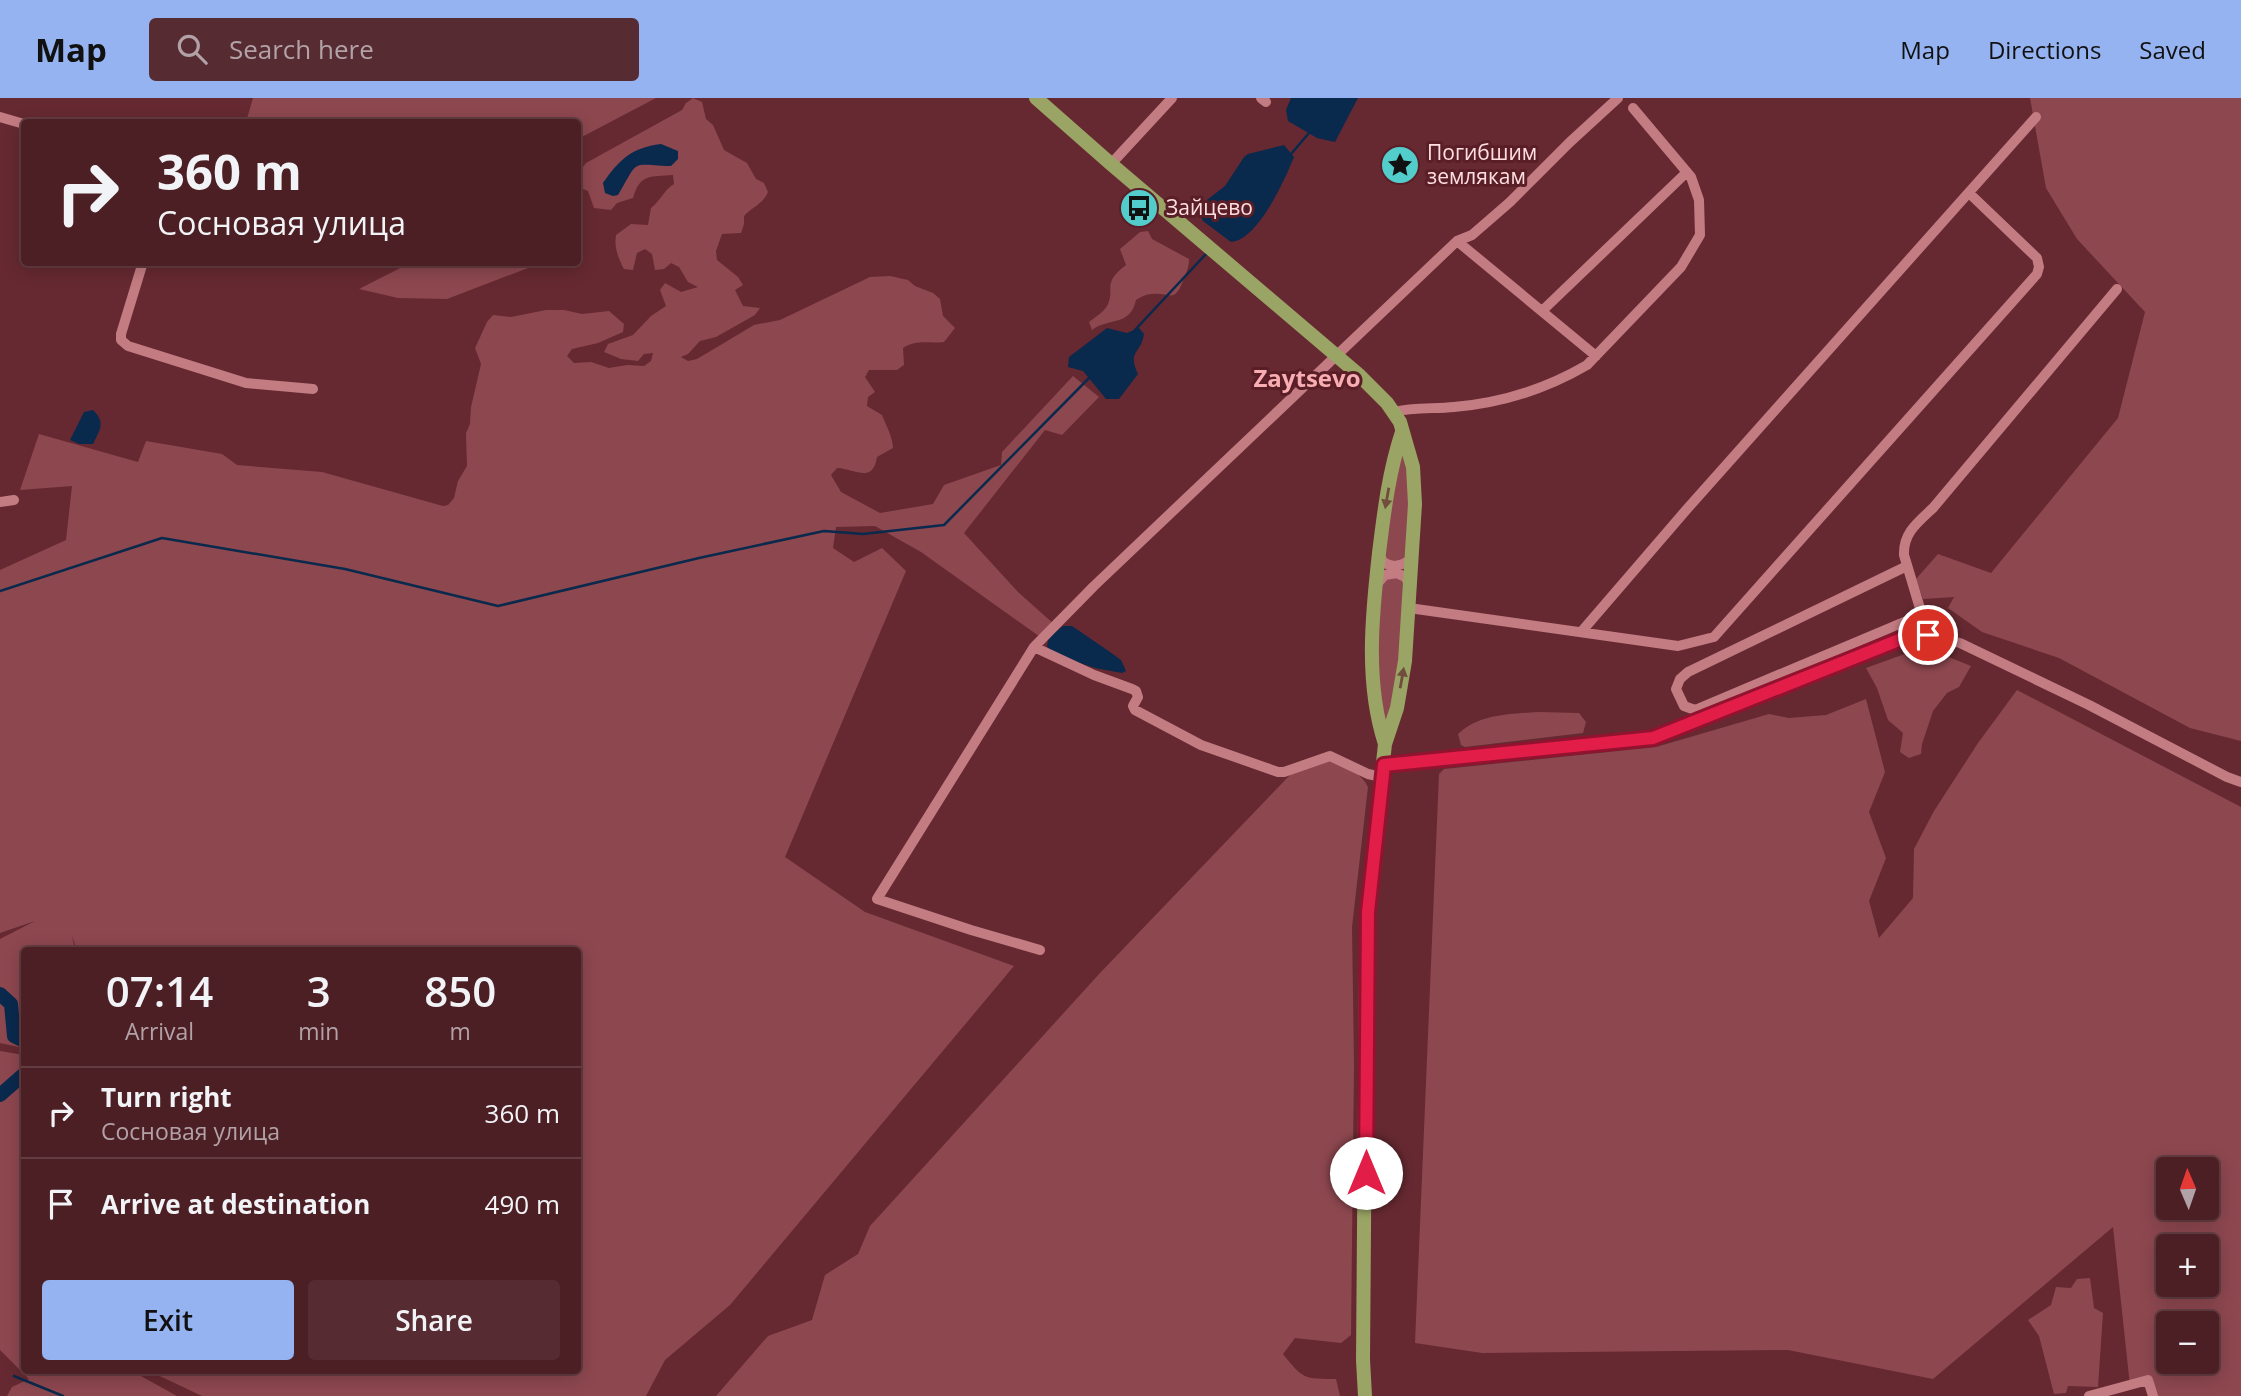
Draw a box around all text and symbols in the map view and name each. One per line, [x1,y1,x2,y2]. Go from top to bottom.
search box [149,18,639,81]
text: Map [35,27,107,72]
icon: search [173,30,211,68]
text: Search here [229,31,374,67]
text: Map [1900,33,1950,66]
text: Directions [1988,33,2101,66]
text: Saved [2139,33,2206,66]
text: 360 m [157,138,302,204]
place label: Погибшим землякам [1427,138,1537,190]
place icon: Погибшим землякам [1379,144,1421,186]
icon: right [42,147,133,238]
bus stop icon: Зайцево [1118,187,1160,229]
place label: Зайцево [1166,193,1253,221]
text: Сосновая улица [157,201,406,244]
district label: Zaytsevo [1253,361,1361,394]
one-way arrow [1381,487,1392,509]
pin [1898,605,1958,665]
icon: arrive [1909,616,1947,654]
one-way arrow [1397,667,1408,689]
text: 07:14 [106,962,213,1019]
text: 3 [307,962,331,1019]
text: 850 [424,962,496,1019]
text: Arrival [125,1015,194,1047]
text: min [298,1015,339,1047]
text: m [450,1015,471,1047]
text: Turn right [101,1079,232,1115]
icon: right [42,1094,80,1132]
text: 360 m [485,1095,560,1131]
text: Сосновая улица [101,1115,280,1147]
position arrow [1329,1136,1403,1210]
north arrow [2156,1157,2219,1220]
map controls [2156,1157,2219,1374]
icon: arrive [42,1185,80,1223]
text: Arrive at destination [101,1186,370,1222]
text: 490 m [485,1186,560,1222]
button: + [2156,1234,2219,1297]
button: Exit [42,1280,294,1360]
button: Share [308,1280,560,1360]
button: − [2156,1311,2219,1374]

